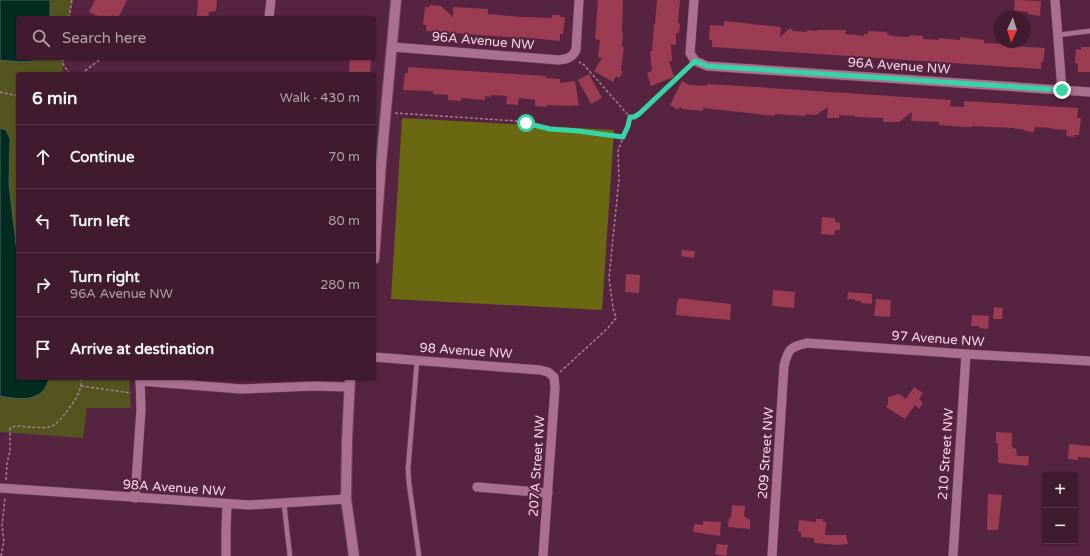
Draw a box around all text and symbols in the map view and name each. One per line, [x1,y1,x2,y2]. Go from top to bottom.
north arrow [994,12,1030,48]
search box [16,16,376,60]
icon: search [30,27,52,49]
text: Search here [62,29,146,47]
street label: 96A Avenue NW [431,29,535,53]
street label: 96A Avenue NW [847,54,951,78]
route end [1053,81,1071,99]
text: 6 min [32,88,77,109]
text: Walk · 430 m [280,90,360,106]
route start [517,114,535,132]
icon: ahead [32,146,54,168]
text: Continue [70,148,134,166]
text: 70 m [328,149,360,165]
icon: left [32,210,54,232]
text: Turn left [70,212,130,230]
text: 80 m [328,213,360,229]
text: Turn right [70,268,140,286]
icon: right [32,274,54,296]
text: 280 m [320,277,360,293]
text: 96A Avenue NW [70,286,173,302]
street label: 97 Avenue NW [891,328,985,350]
icon: arrive [32,338,54,360]
text: Arrive at destination [70,340,214,358]
street label: 98 Avenue NW [419,340,513,362]
street label: 209 Street NW [755,407,777,499]
street label: 210 Street NW [935,408,957,500]
street label: 207A Street NW [525,415,549,517]
map controls [1042,472,1078,544]
button: + [1042,472,1078,508]
street label: 98A Avenue NW [122,476,226,500]
button: − [1042,508,1078,544]

